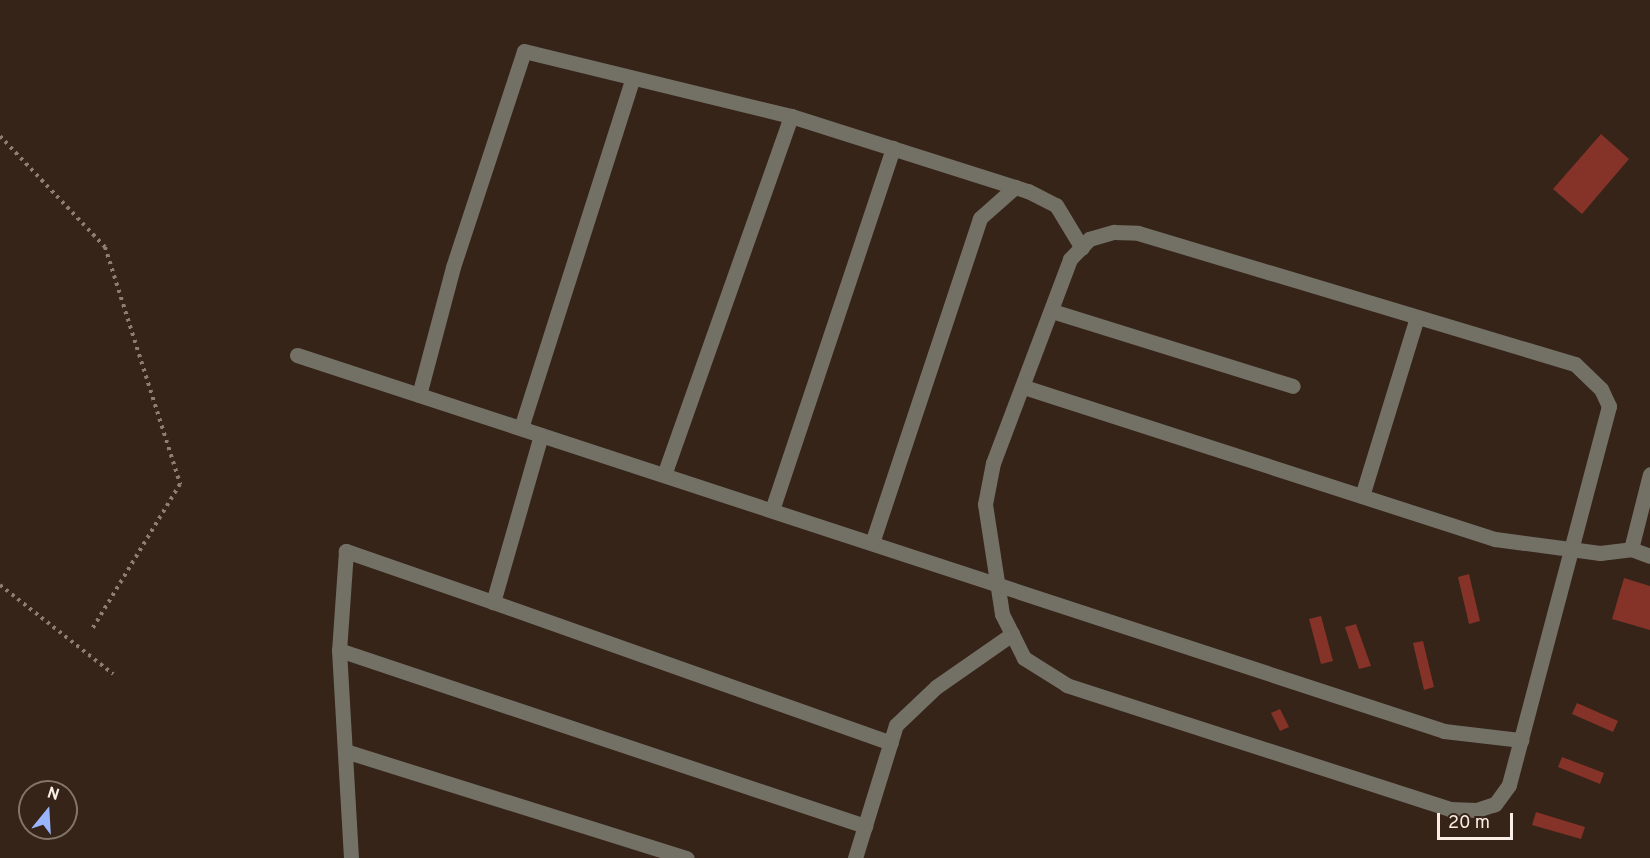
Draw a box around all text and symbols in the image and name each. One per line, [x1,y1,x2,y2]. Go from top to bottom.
north arrow [18,780,78,840]
text: N [44,783,62,806]
scale bar [1440,801,1516,839]
text: 20 m [1448,812,1490,835]

